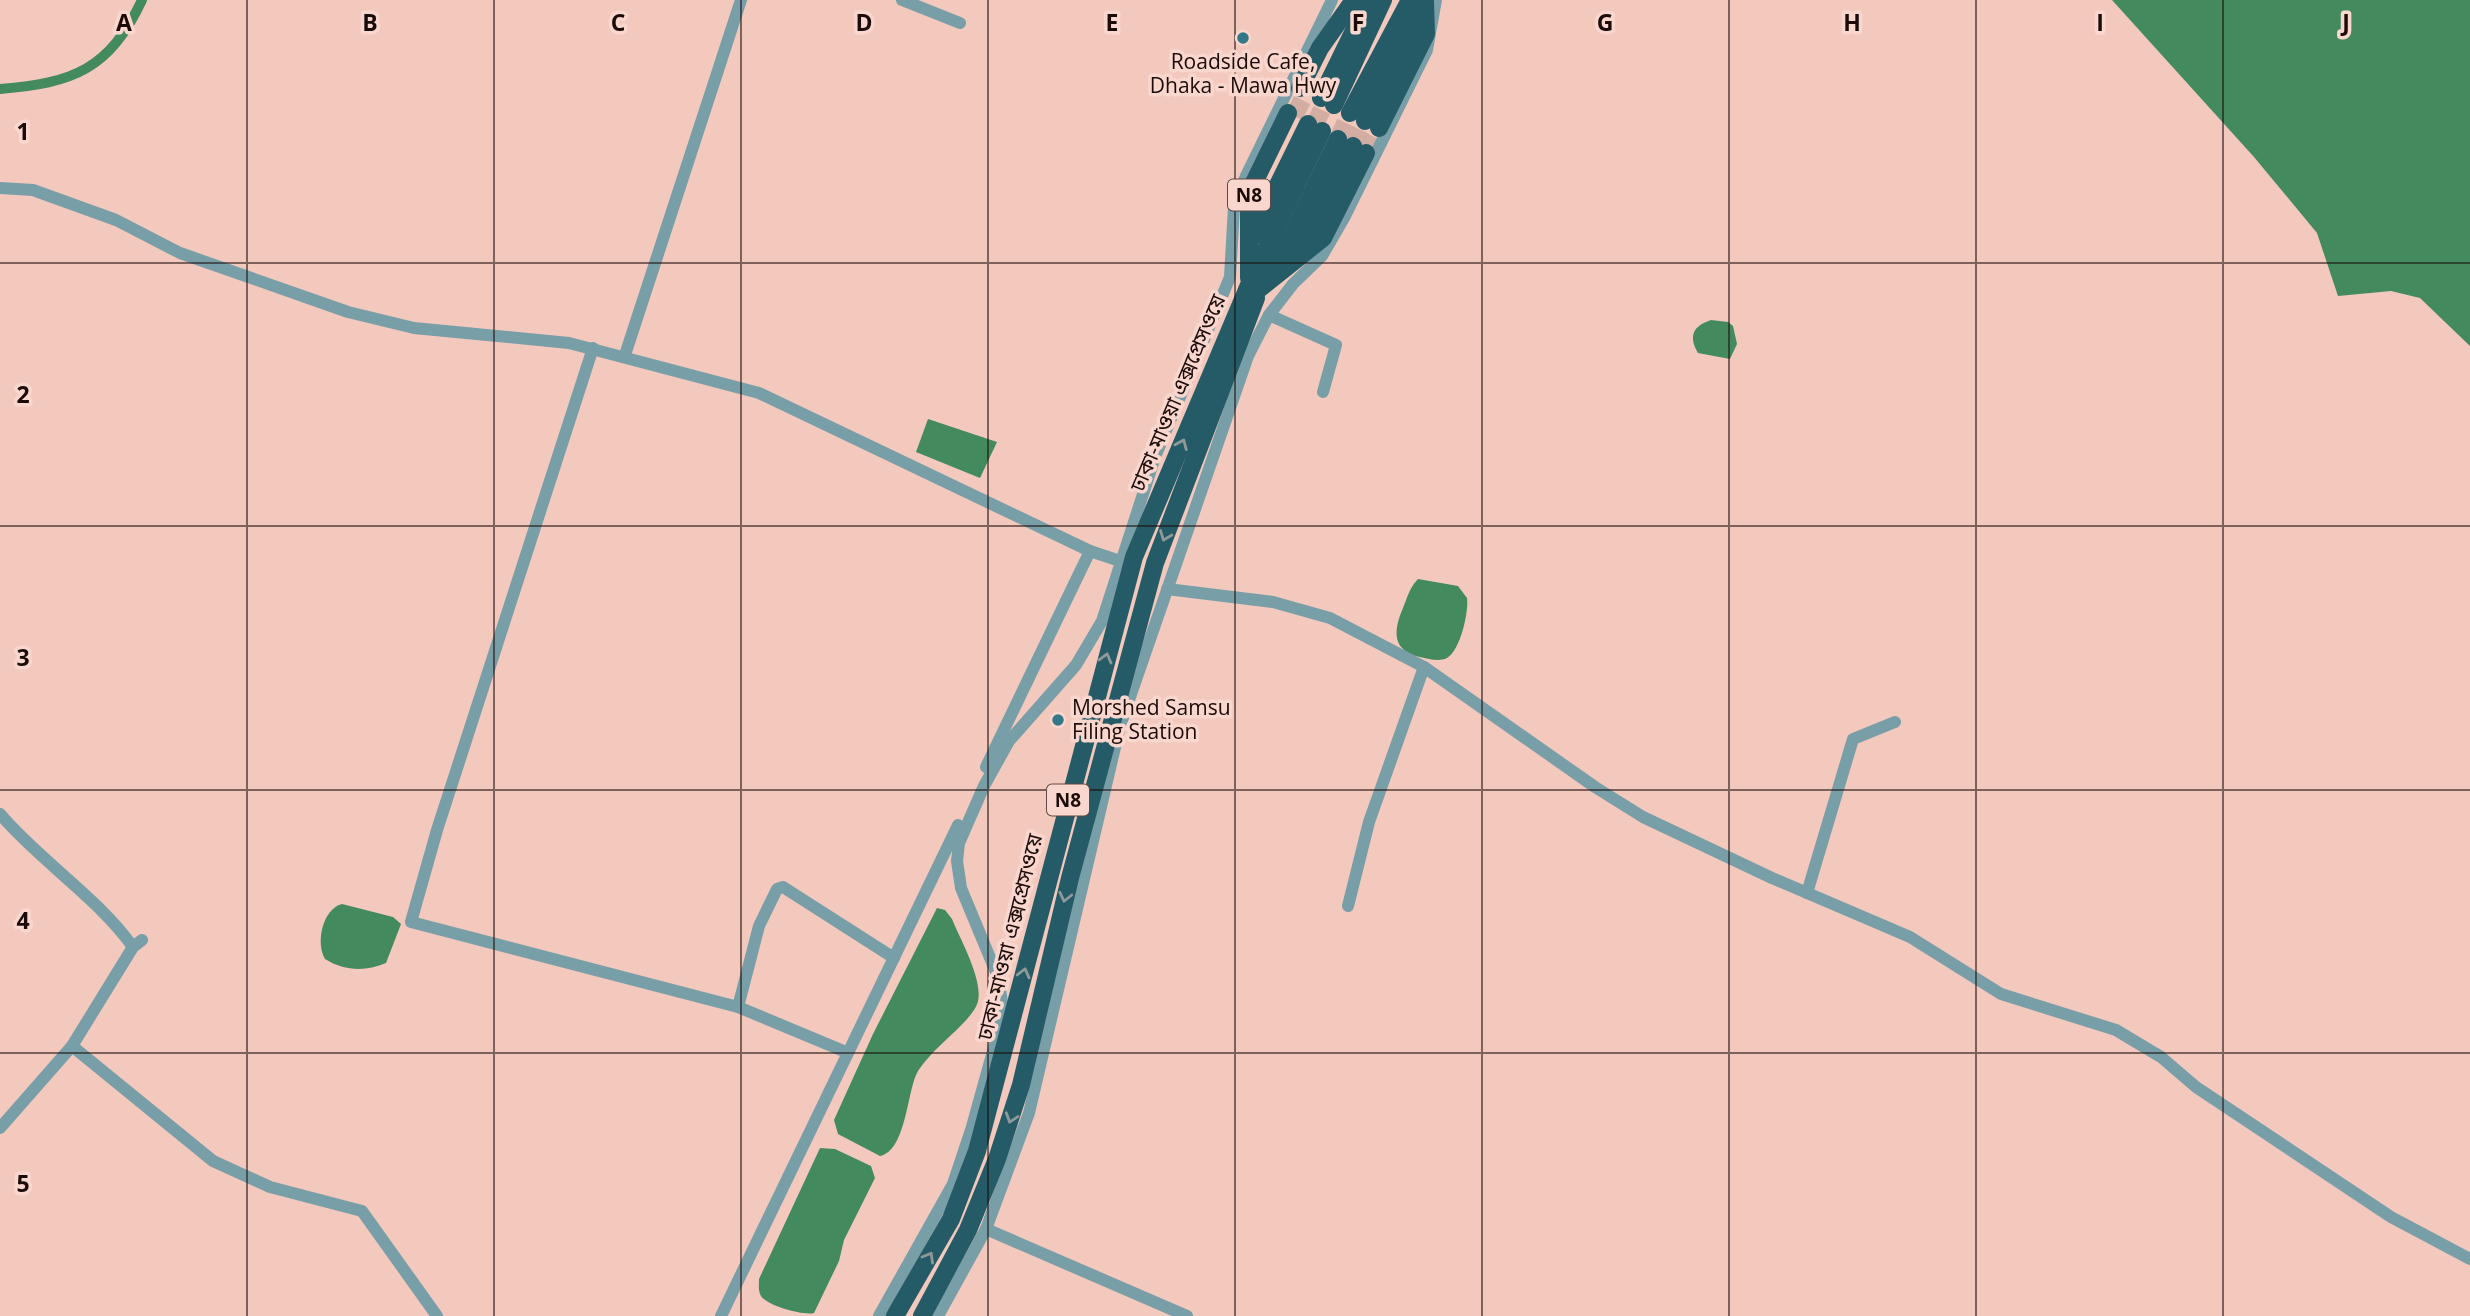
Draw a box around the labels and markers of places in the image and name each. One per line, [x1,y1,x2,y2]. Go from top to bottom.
marker: Roadside Cafe, Dhaka - Mawa Hwy [1235,30,1251,46]
place label: Roadside Cafe, Dhaka - Mawa Hwy [1150,47,1337,99]
place label: Morshed Samsu Filing Station [1072,693,1231,745]
marker: Morshed Samsu Filing Station [1050,712,1066,728]

